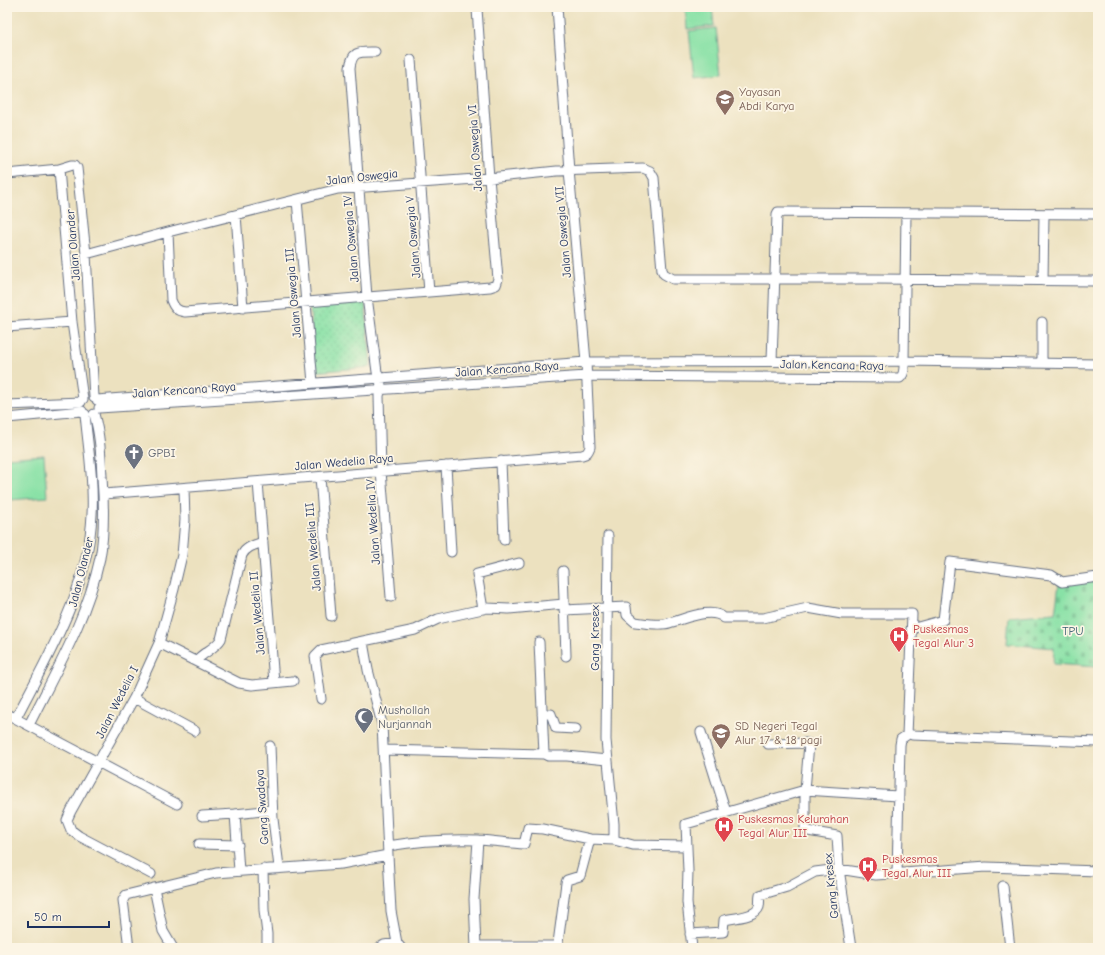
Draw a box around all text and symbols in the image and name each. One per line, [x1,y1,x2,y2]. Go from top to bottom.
place label: Yayasan Abdi Karya [739,85,795,113]
school or university icon: Yayasan Abdi Karya [714,88,736,116]
street label: Jalan Oswegia VI [465,104,485,192]
street label: Jalan Oswegia [325,166,399,188]
street label: Jalan Oswegia VII [552,185,574,278]
street label: Jalan Oswegia IV [340,194,362,283]
street label: Jalan Oswegia V [402,195,424,279]
street label: Jalan Olander [63,209,83,281]
street label: Jalan Oswegia III [282,247,304,339]
street label: Jalan Kencana Raya [780,357,884,373]
street label: Jalan Kencana Raya [455,358,559,380]
street label: Jalan Kencana Raya [132,379,236,401]
church icon: GPBI [123,442,145,470]
place label: GPBI [148,446,176,460]
street label: Jalan Wedelia Raya [294,451,394,473]
street label: Jalan Wedelia IV [363,478,383,565]
street label: Jalan Wedelia III [302,502,324,592]
street label: Jalan Olander [66,535,96,608]
street label: Jalan Wedelia II [246,570,268,655]
street label: Gang Kresex [588,605,602,671]
place label: Puskesmas Tegal Alur 3 [913,622,974,650]
park label: TPU [1062,624,1084,638]
hospital icon: Puskesmas Tegal Alur 3 [888,625,910,653]
street label: Jalan Wedelia I [93,663,141,741]
place label: Mushollah Nurjannah [378,703,432,731]
mosque icon: Mushollah Nurjannah [353,706,375,734]
place label: SD Negeri Tegal Alur 17 & 18 pagi [735,719,822,747]
school or university icon: SD Negeri Tegal Alur 17 & 18 pagi [710,722,732,750]
street label: Gang Swadaya [252,769,272,845]
place label: Puskesmas Kelurahan Tegal Alur III [738,812,849,840]
hospital icon: Puskesmas Kelurahan Tegal Alur III [713,815,735,843]
street label: Gang Kresex [821,852,841,919]
place label: Puskesmas Tegal Alur III [882,852,951,880]
hospital icon: Puskesmas Tegal Alur III [857,855,879,883]
scale bar [28,903,109,929]
text: 50 m [34,910,62,924]

